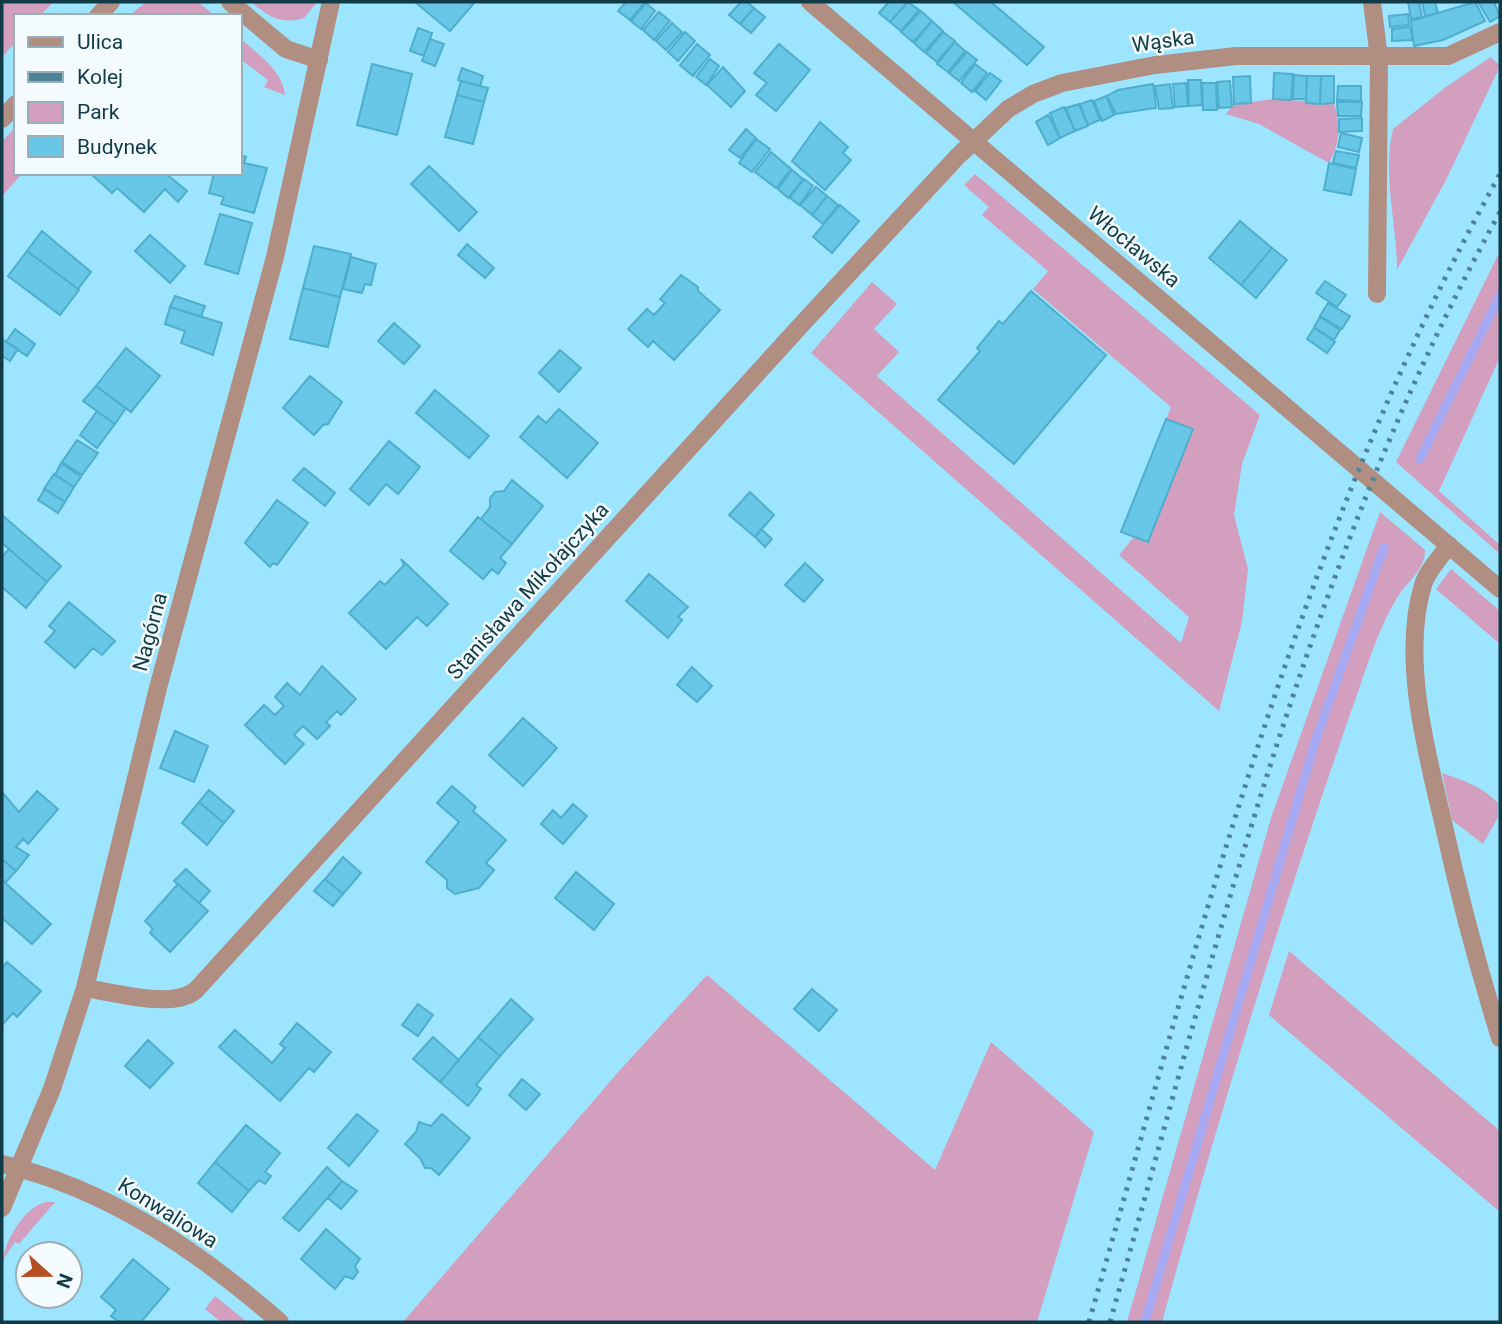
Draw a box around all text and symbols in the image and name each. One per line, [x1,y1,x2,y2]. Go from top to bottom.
legend [14,14,242,175]
street label: Wąska [1130,25,1196,57]
text: Ulica [77,30,123,54]
text: Kolej [77,65,123,89]
text: Park [77,100,120,124]
text: Budynek [77,135,157,159]
street label: Włocławska [1083,201,1185,293]
street label: Stanisława Mikołajczyka [442,498,614,684]
street label: Nagórna [128,590,172,674]
street label: Konwaliowa [114,1173,222,1253]
north arrow [14,1240,84,1310]
text: N [51,1271,78,1291]

